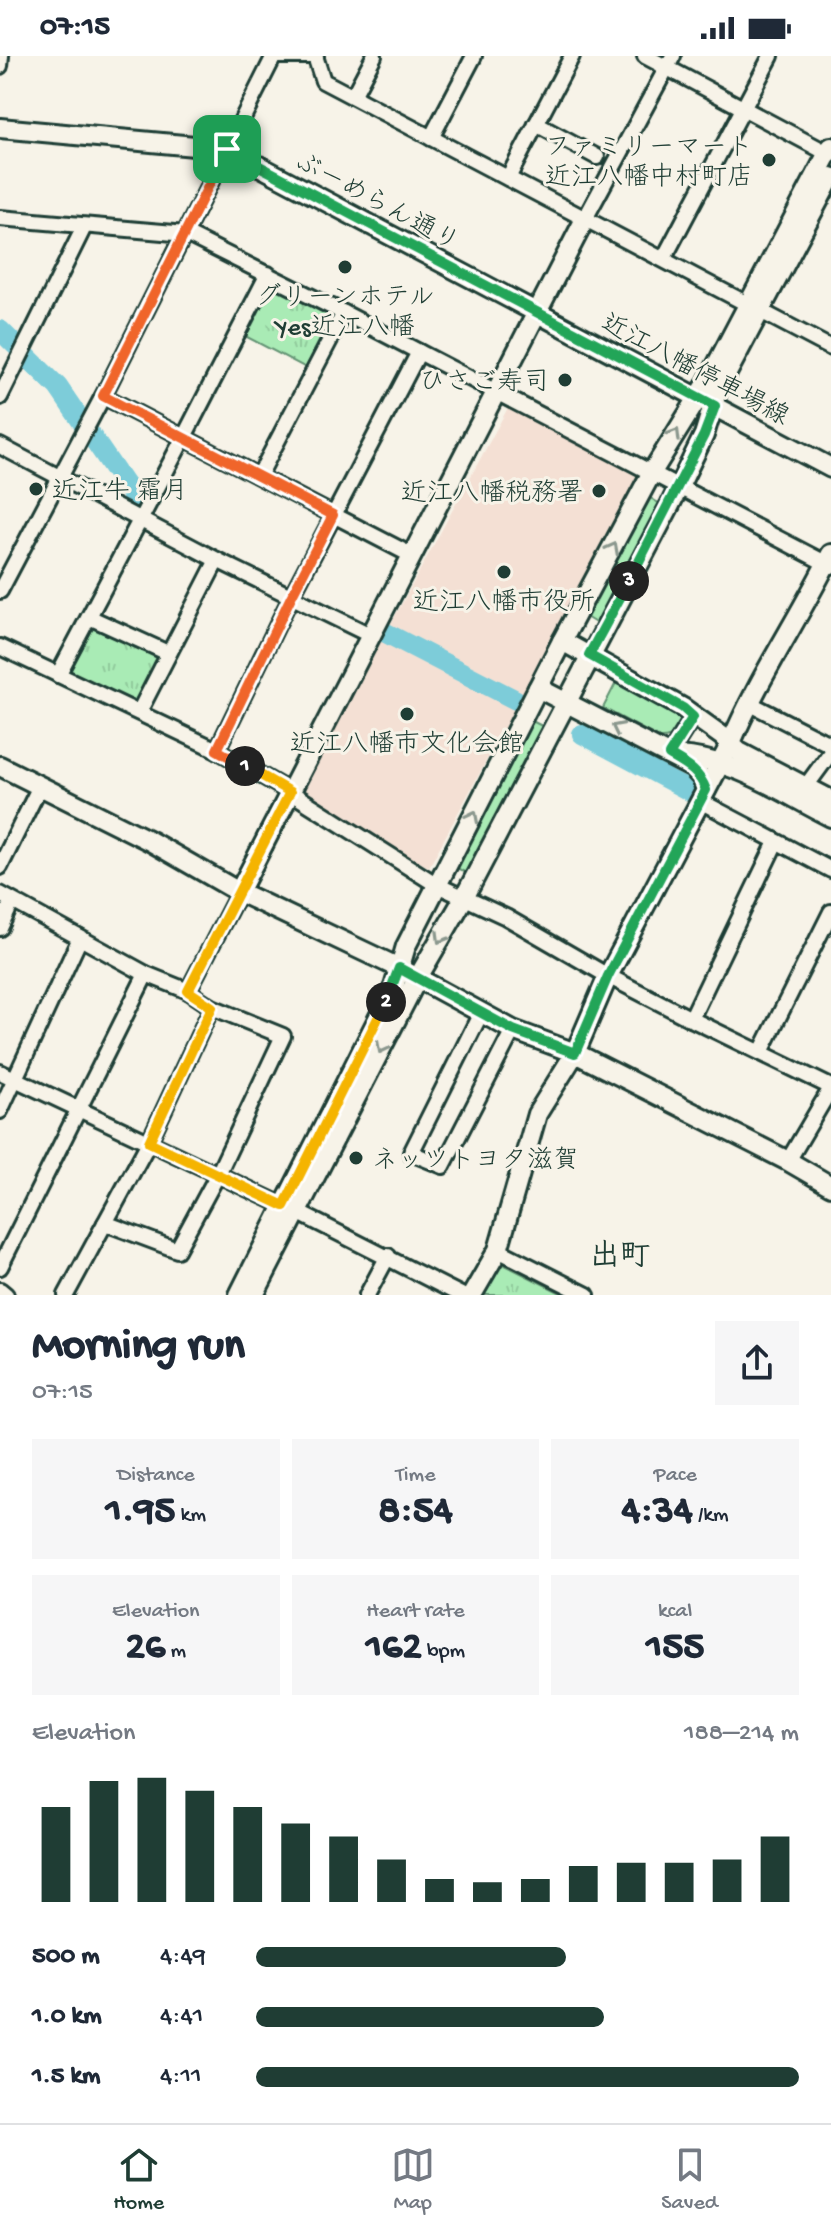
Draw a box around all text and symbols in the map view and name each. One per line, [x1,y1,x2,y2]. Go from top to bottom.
text: 07:15 [40,11,110,46]
pin [193,115,261,183]
icon: arrive [205,127,249,171]
place label: ファミリーマート 近江八幡中村町店 [544,134,753,195]
street label: ぶーめらん通り [288,148,464,260]
marker: ファミリーマート 近江八幡中村町店 [760,151,778,169]
marker: グリーンホテル Yes近江八幡 [336,258,354,276]
place label: グリーンホテル Yes近江八幡 [255,282,435,345]
street label: 近江八幡停車場線 [595,308,794,434]
place label: ひさご寿司 [419,368,549,400]
marker: ひさご寿司 [556,371,574,389]
one-way arrow [665,428,681,443]
place label: 近江牛 霜月 [52,476,188,509]
place label: 近江八幡税務署 [401,478,583,511]
marker: 近江牛 霜月 [27,480,45,498]
marker: 近江八幡税務署 [590,482,608,500]
one-way arrow [603,541,618,556]
pin: 3 [609,561,649,601]
marker: 近江八幡市役所 [495,563,513,581]
text: 3 [623,568,635,594]
place label: 近江八幡市役所 [413,588,595,620]
marker: 近江八幡市文化会館 [398,705,416,723]
one-way arrow [611,723,626,738]
place label: 近江八幡市文化会館 [290,729,524,762]
pin: 1 [225,746,265,786]
text: 1 [241,753,249,779]
one-way arrow [463,810,479,825]
one-way arrow [435,930,451,944]
pin: 2 [366,982,406,1022]
text: 2 [381,989,391,1015]
one-way arrow [376,1040,391,1054]
place label: ネッツトヨタ滋賀 [372,1146,579,1178]
marker: ネッツトヨタ滋賀 [347,1149,365,1167]
district label: 出町 [590,1239,650,1276]
button: share [715,1321,799,1405]
text: Morning run [32,1322,245,1374]
text: 07:15 [32,1378,93,1409]
text: Distance [117,1463,195,1489]
text: Time [395,1463,436,1489]
text: Pace [654,1463,697,1489]
text: 1.95 [106,1489,175,1536]
text: 8:54 [378,1489,453,1536]
text: 4:34 [622,1489,693,1536]
text: km [175,1503,206,1529]
text: /km [693,1503,729,1529]
text: Elevation [112,1599,200,1625]
text: Heart rate [366,1599,465,1625]
text: kcal [658,1599,692,1625]
text: 26 [125,1625,165,1672]
text: 162 [366,1625,422,1672]
text: 155 [646,1625,704,1672]
text: m [165,1639,186,1665]
text: bpm [422,1639,465,1665]
text: Elevation [32,1719,135,1750]
text: 188–214 m [684,1719,799,1750]
text: 500 m [32,1942,100,1973]
text: 4:49 [160,1942,206,1973]
text: 1.0 km [32,2002,102,2033]
text: 4:41 [160,2002,203,2033]
text: 1.5 km [32,2062,101,2093]
text: 4:11 [160,2062,201,2093]
tab: Home [113,2143,164,2217]
tab: Map [391,2143,435,2217]
tab: Saved [661,2143,718,2217]

